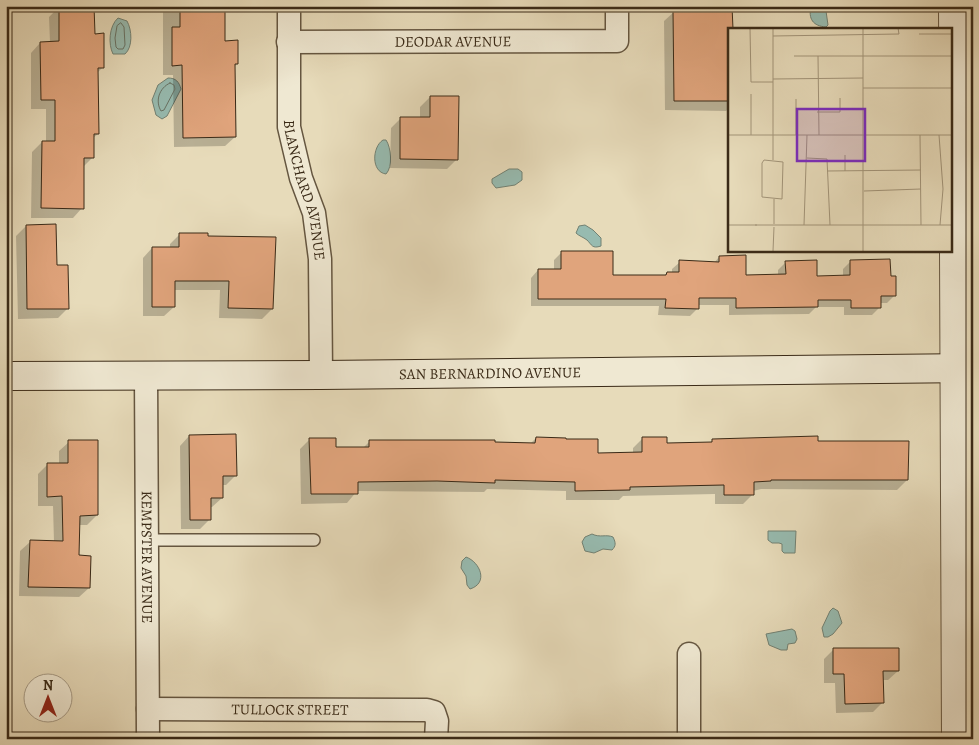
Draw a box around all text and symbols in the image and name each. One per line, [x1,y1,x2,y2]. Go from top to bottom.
inset map [728,28,952,251]
street label: DEODAR AVENUE [395,31,511,52]
street label: BLANCHARD AVENUE [279,120,330,261]
street label: SAN BERNARDINO AVENUE [399,362,581,384]
street label: KEMPSTER AVENUE [137,491,157,623]
north arrow [22,672,72,722]
text: N [43,676,53,695]
street label: TULLOCK STREET [232,699,349,720]

